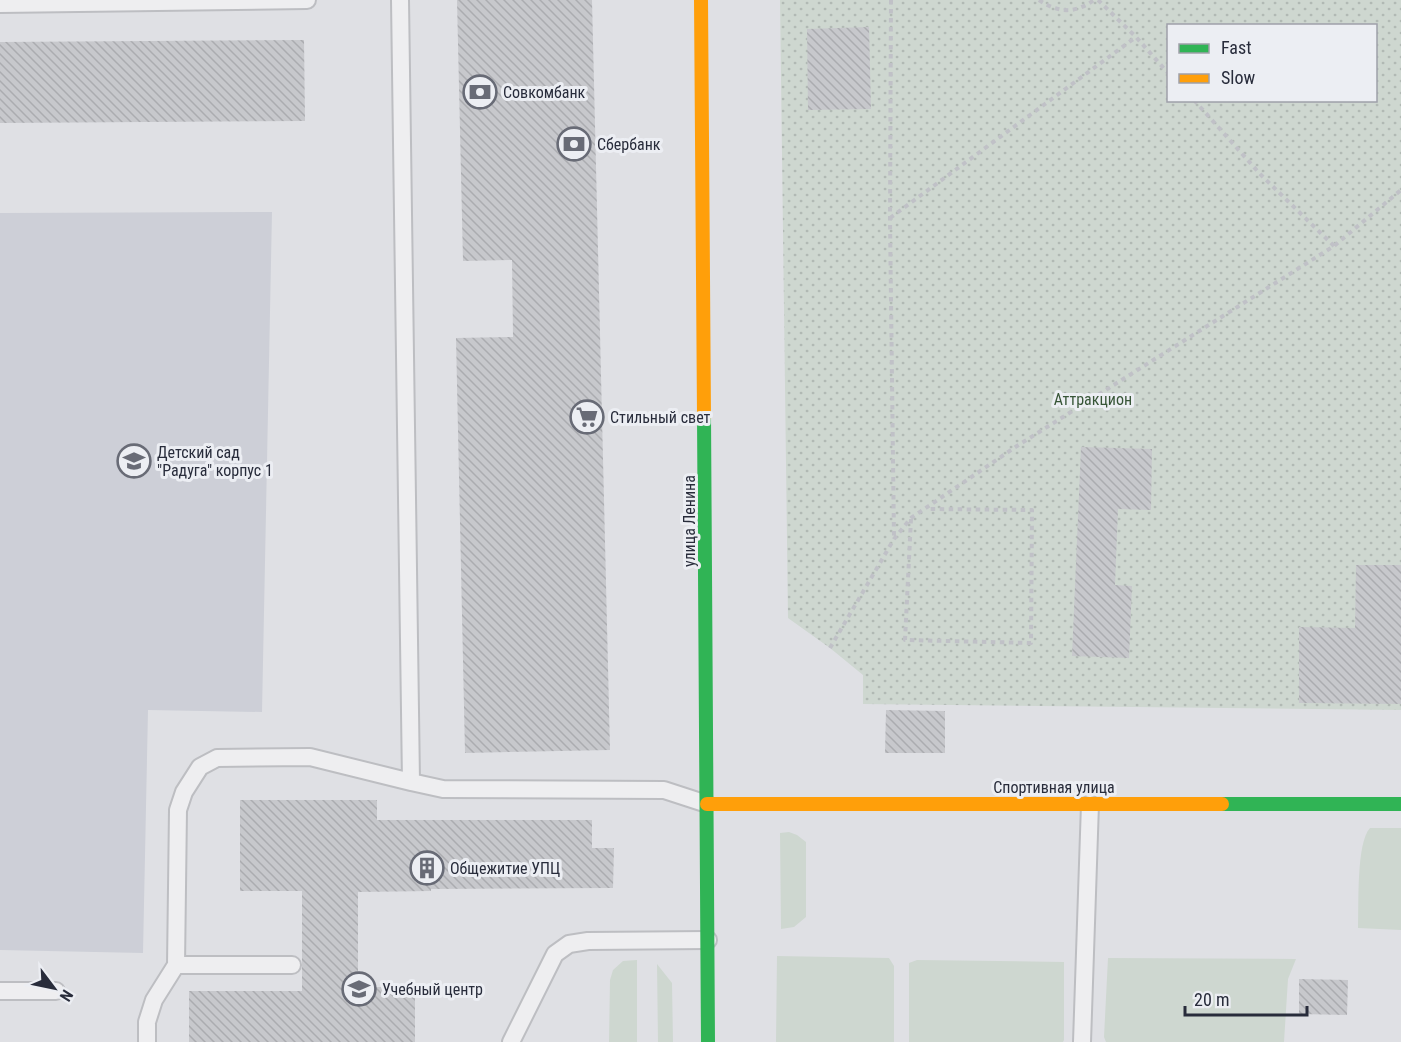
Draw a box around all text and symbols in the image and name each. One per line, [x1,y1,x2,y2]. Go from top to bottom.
legend [1167,24,1377,102]
text: Fast [1221,37,1252,58]
text: Slow [1221,67,1256,88]
bank icon: Совкомбанк [462,74,498,110]
place label: Совкомбанк [503,83,586,102]
bank icon: Сбербанк [556,126,592,162]
place label: Сбербанк [597,135,661,154]
park label: Аттракцион [1054,390,1132,409]
supermarket icon: Стильный свет [569,399,605,435]
place label: Стильный свет [610,408,711,427]
school or university icon: Детский сад "Радуга" корпус 1 [116,443,152,479]
place label: Детский сад "Радуга" корпус 1 [157,443,273,480]
street label: улица Ленина [680,475,699,567]
street label: Спортивная улица [993,778,1115,797]
building icon: Общежитие УПЦ [409,850,445,886]
place label: Общежитие УПЦ [450,859,560,878]
north arrow [24,958,84,1018]
school or university icon: Учебный центр [341,971,377,1007]
scale bar [1185,979,1306,1017]
place label: Учебный центр [382,980,483,999]
text: N [56,986,77,1005]
text: 20 m [1194,989,1229,1010]

